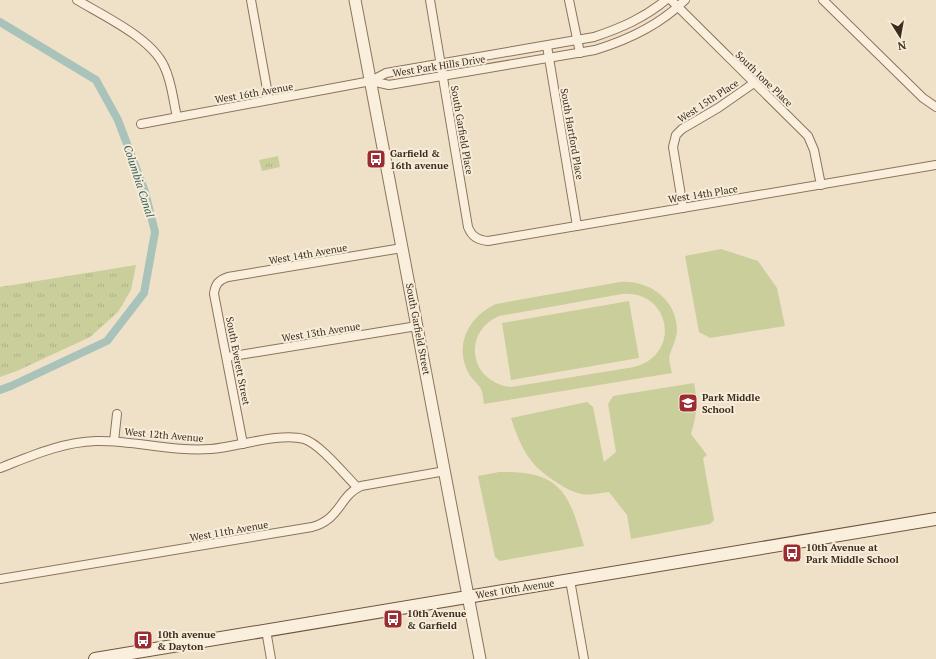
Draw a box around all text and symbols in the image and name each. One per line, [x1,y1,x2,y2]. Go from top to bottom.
north arrow [880,16,920,56]
text: N [896,38,907,54]
street label: South Ione Place [733,48,795,110]
street label: West Park Hills Drive [392,52,486,80]
street label: West 15th Place [675,76,741,126]
street label: West 16th Avenue [214,80,294,106]
street label: South Garfield Place [448,85,476,175]
street label: South Hartford Place [558,87,586,181]
water label: Columbia Canal [121,143,157,219]
place label: Garfield & 16th avenue [390,147,449,172]
bus stop icon: Garfield & 16th avenue [365,148,387,170]
street label: West 14th Place [667,182,739,206]
street label: West 14th Avenue [268,241,348,267]
street label: South Garfield Street [403,282,433,376]
street label: South Everett Street [223,316,253,407]
street label: West 13th Avenue [281,319,361,345]
place label: Park Middle School [702,391,761,416]
school or university icon: Park Middle School [677,392,699,414]
street label: West 12th Avenue [124,425,204,445]
street label: West 11th Avenue [189,518,269,544]
place label: 10th Avenue at Park Middle School [806,541,899,566]
bus stop icon: 10th Avenue at Park Middle School [781,542,803,564]
street label: West 10th Avenue [475,576,555,602]
place label: 10th Avenue & Garfield [407,607,467,632]
bus stop icon: 10th Avenue & Garfield [382,608,404,630]
place label: 10th avenue & Dayton [157,628,216,653]
bus stop icon: 10th avenue & Dayton [132,629,154,651]

